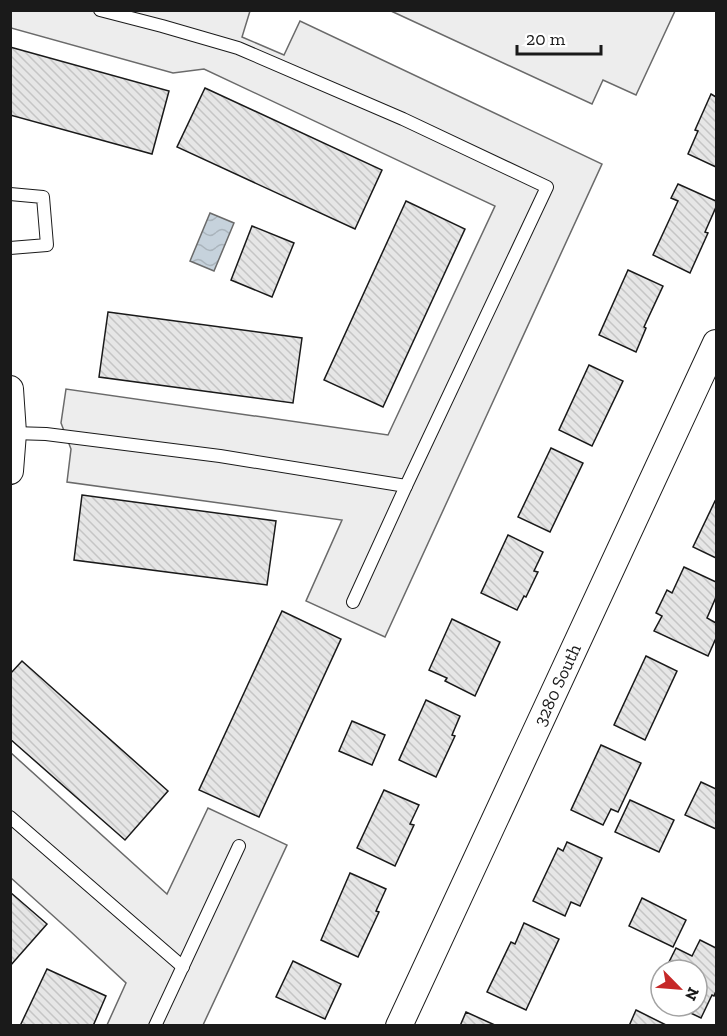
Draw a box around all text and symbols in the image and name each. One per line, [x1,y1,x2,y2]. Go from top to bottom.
scale bar [517,18,601,56]
text: 20 m [526,28,566,50]
street label: 3280 South [529,640,586,729]
north arrow [649,958,709,1018]
text: N [681,985,703,1004]

